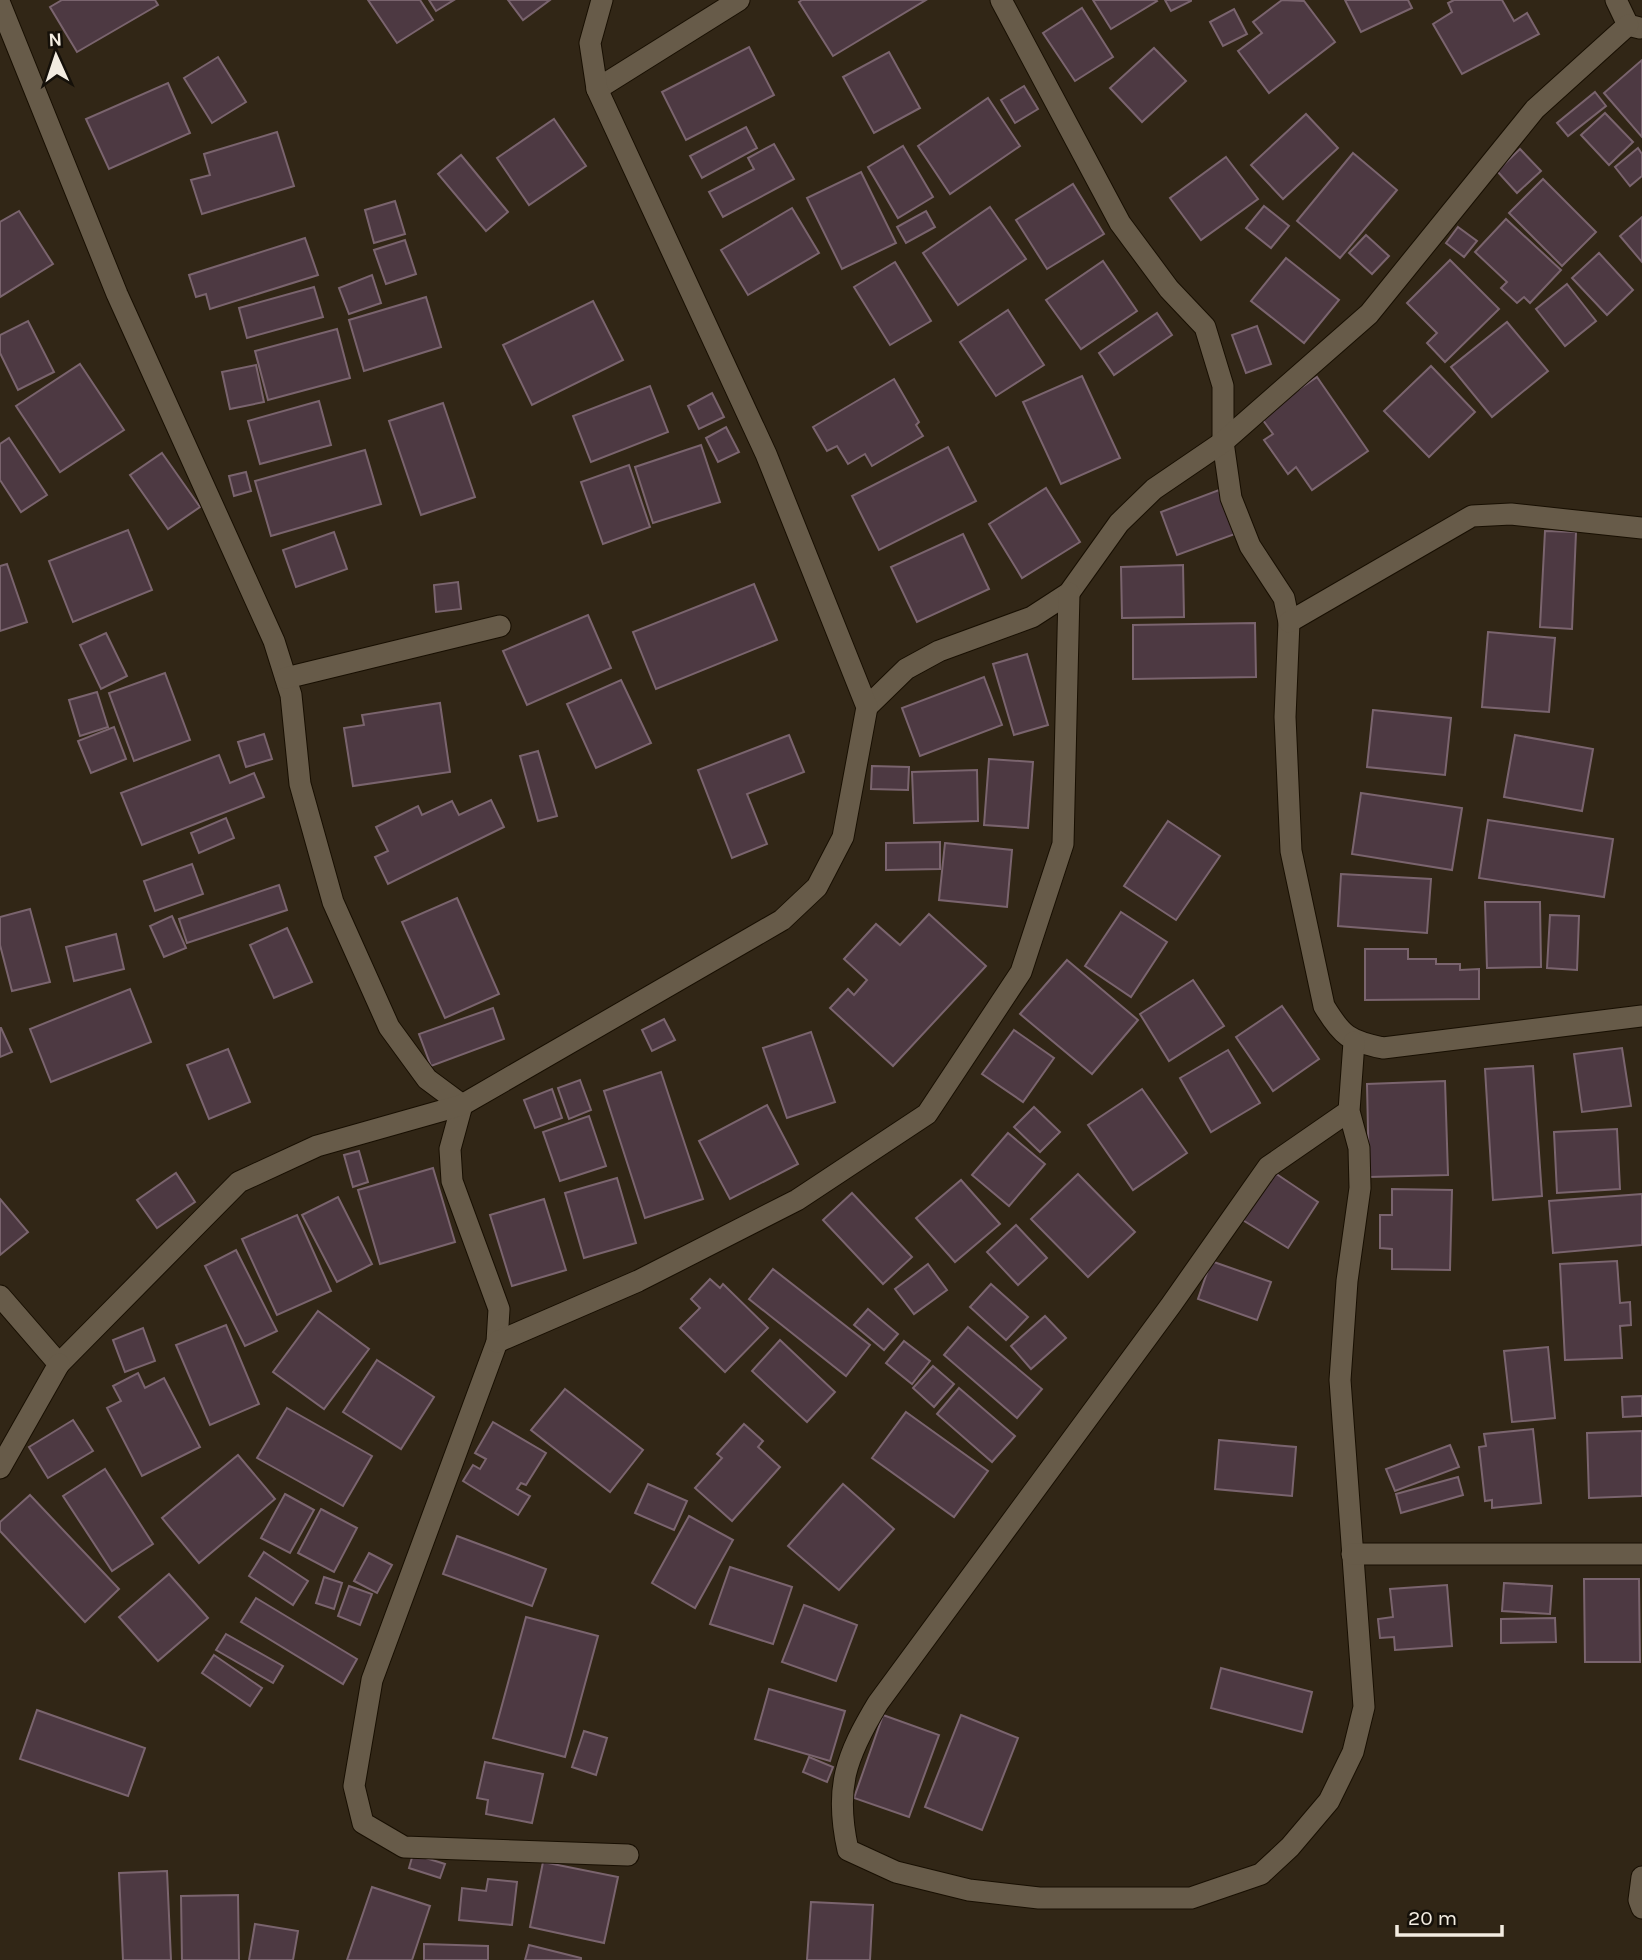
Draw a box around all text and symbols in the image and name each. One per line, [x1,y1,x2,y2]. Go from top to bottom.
north arrow [21,21,91,91]
text: N [48,29,63,51]
scale bar [1397,1894,1502,1938]
text: 20 m [1408,1906,1457,1930]

